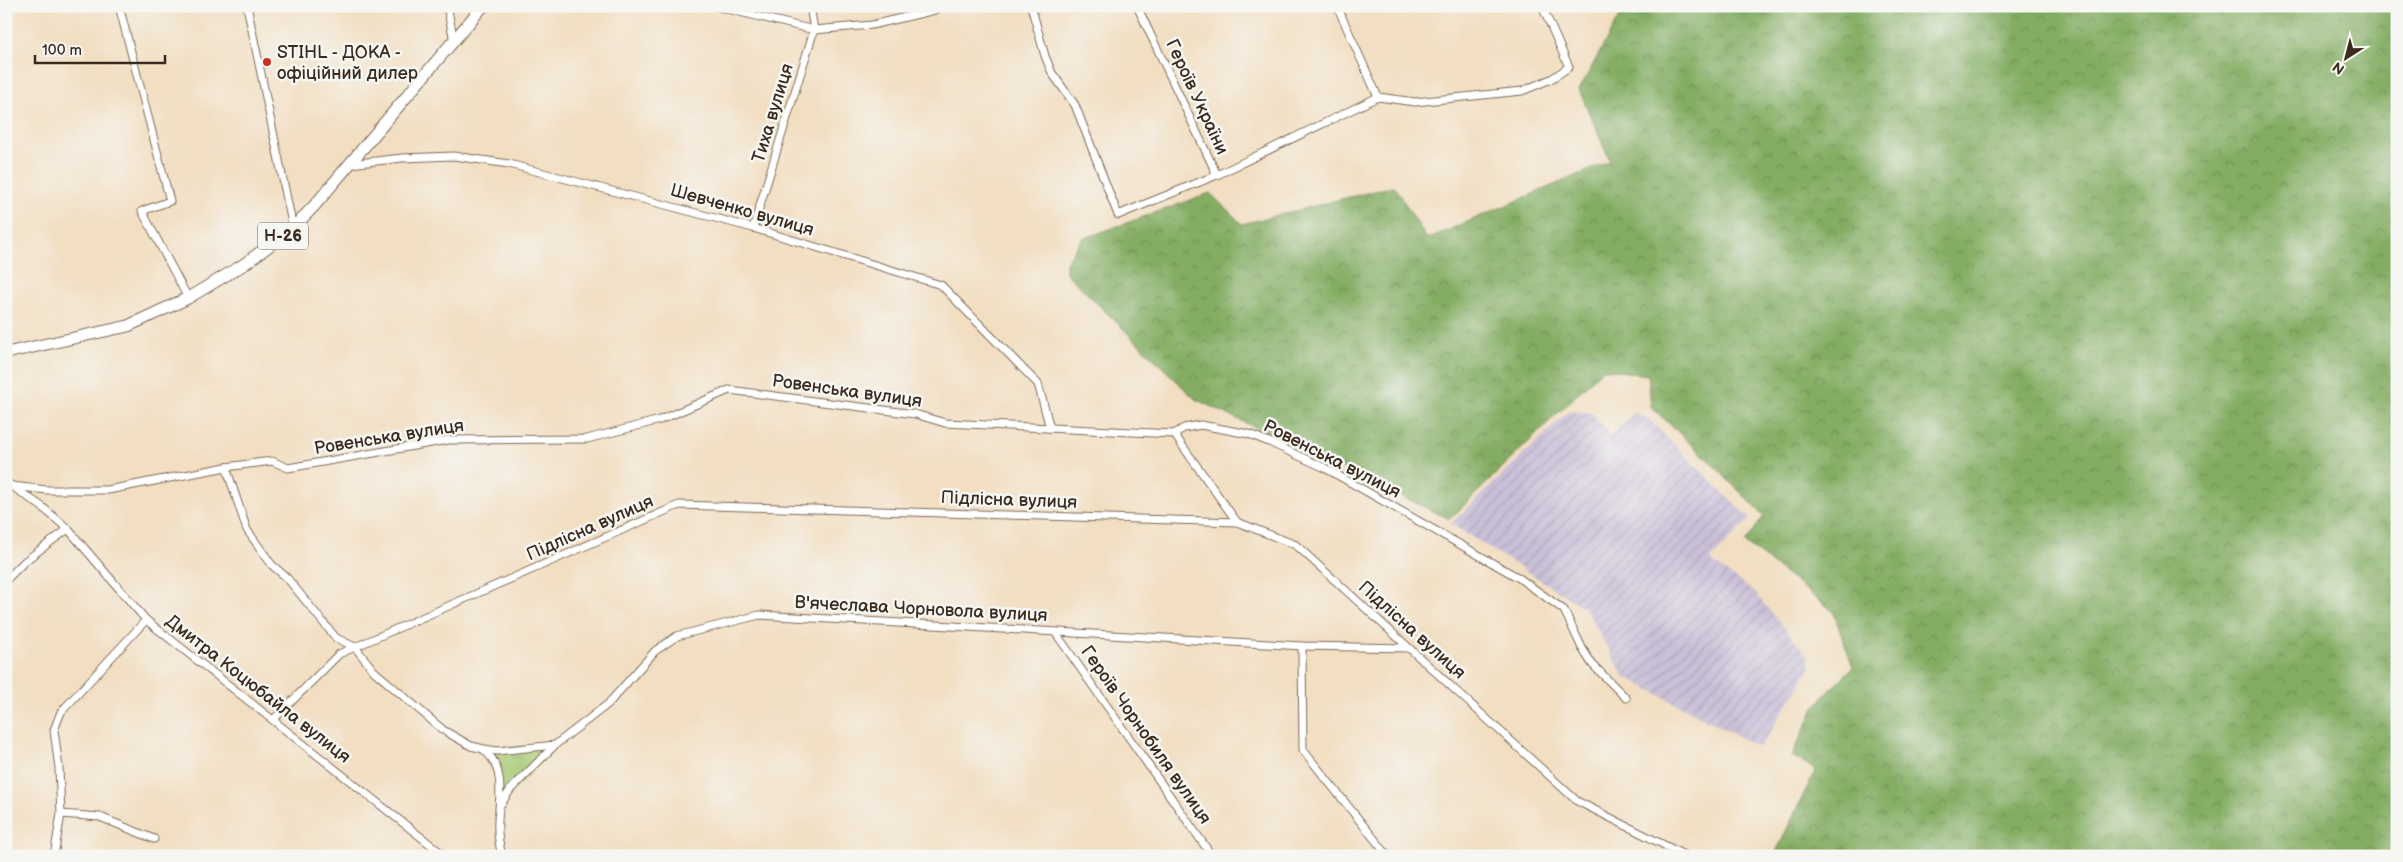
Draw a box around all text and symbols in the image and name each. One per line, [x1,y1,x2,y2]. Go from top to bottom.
scale bar [35,32,165,64]
north arrow [2320,32,2370,82]
street label: Героїв України [1161,36,1233,158]
text: 100 m [42,41,82,60]
place label: STIHL - ДОКА - офіційний дилер [277,42,418,84]
marker: STIHL - ДОКА - офіційний дилер [261,56,273,68]
text: N [2329,58,2348,78]
street label: Тиха вулиця [748,61,798,165]
street label: Шевченко вулиця [668,179,816,241]
road number: Н-26 [258,222,308,250]
street label: Ровенська вулиця [771,370,923,412]
street label: Ровенська вулиця [313,415,465,459]
street label: Ровенська вулиця [1260,415,1404,503]
street label: Підлісна вулиця [940,487,1078,513]
street label: Підлісна вулиця [523,491,657,565]
street label: Підлісна вулиця [1354,576,1470,684]
street label: В'ячеслава Чорновола вулиця [794,592,1048,626]
street label: Дмитра Коцюбайла вулиця [161,610,355,768]
street label: Героїв Чорнобиля вулиця [1076,642,1216,828]

